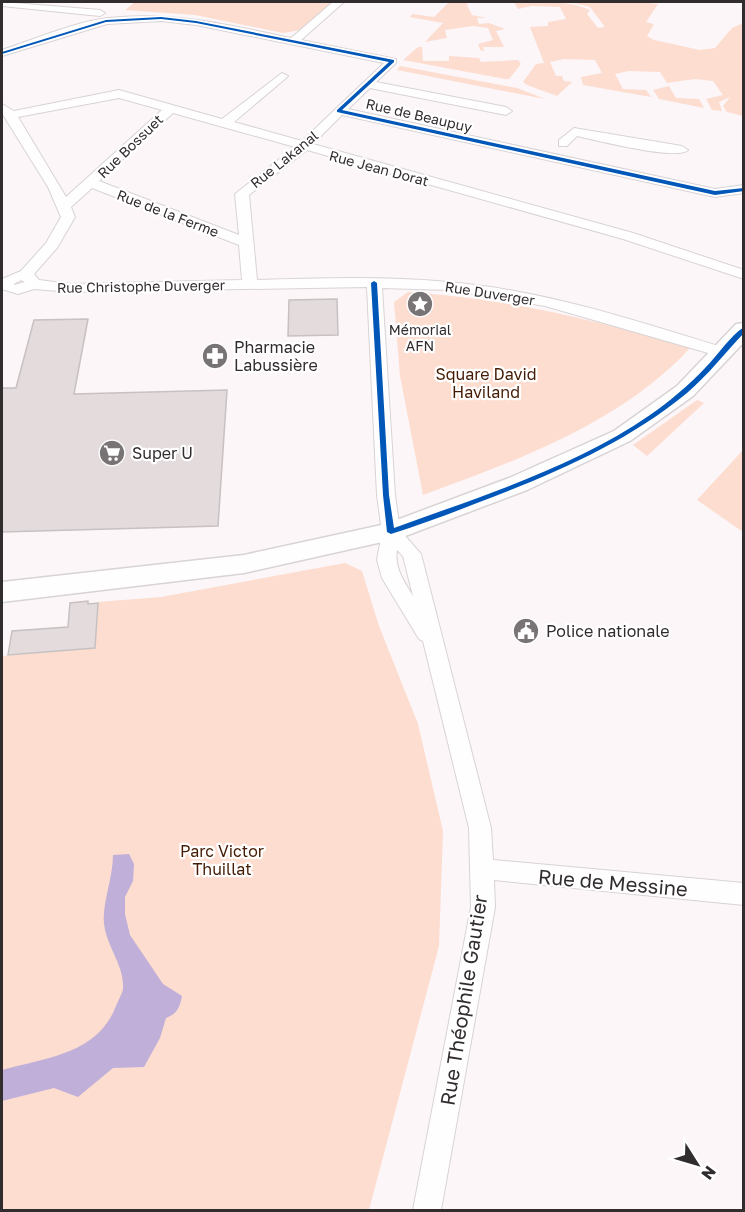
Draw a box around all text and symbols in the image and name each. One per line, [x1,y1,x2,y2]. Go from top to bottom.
street label: Rue de Beaupuy [364,95,474,136]
street label: Rue Bossuet [94,111,166,181]
street label: Rue Lakanal [247,127,321,191]
street label: Rue Jean Dorat [327,147,431,189]
street label: Rue de la Ferme [115,186,221,240]
street label: Rue Christophe Duverger [57,276,226,296]
street label: Rue Duverger [444,278,537,309]
place icon: Mémorial AFN [405,289,435,319]
place label: Mémorial AFN [389,321,451,354]
place label: Pharmacie Labussière [234,337,318,375]
pharmacy icon: Pharmacie Labussière [200,341,230,371]
park label: Square David Haviland [435,364,537,402]
supermarket icon: Super U [97,438,127,468]
place label: Super U [132,443,193,463]
public building icon: Police nationale [511,616,541,646]
place label: Police nationale [546,621,669,641]
park label: Parc Victor Thuillat [180,841,264,879]
street label: Rue de Messine [537,864,689,900]
street label: Rue Théophile Gautier [434,893,492,1107]
north arrow [667,1134,727,1194]
text: N [697,1162,721,1184]

